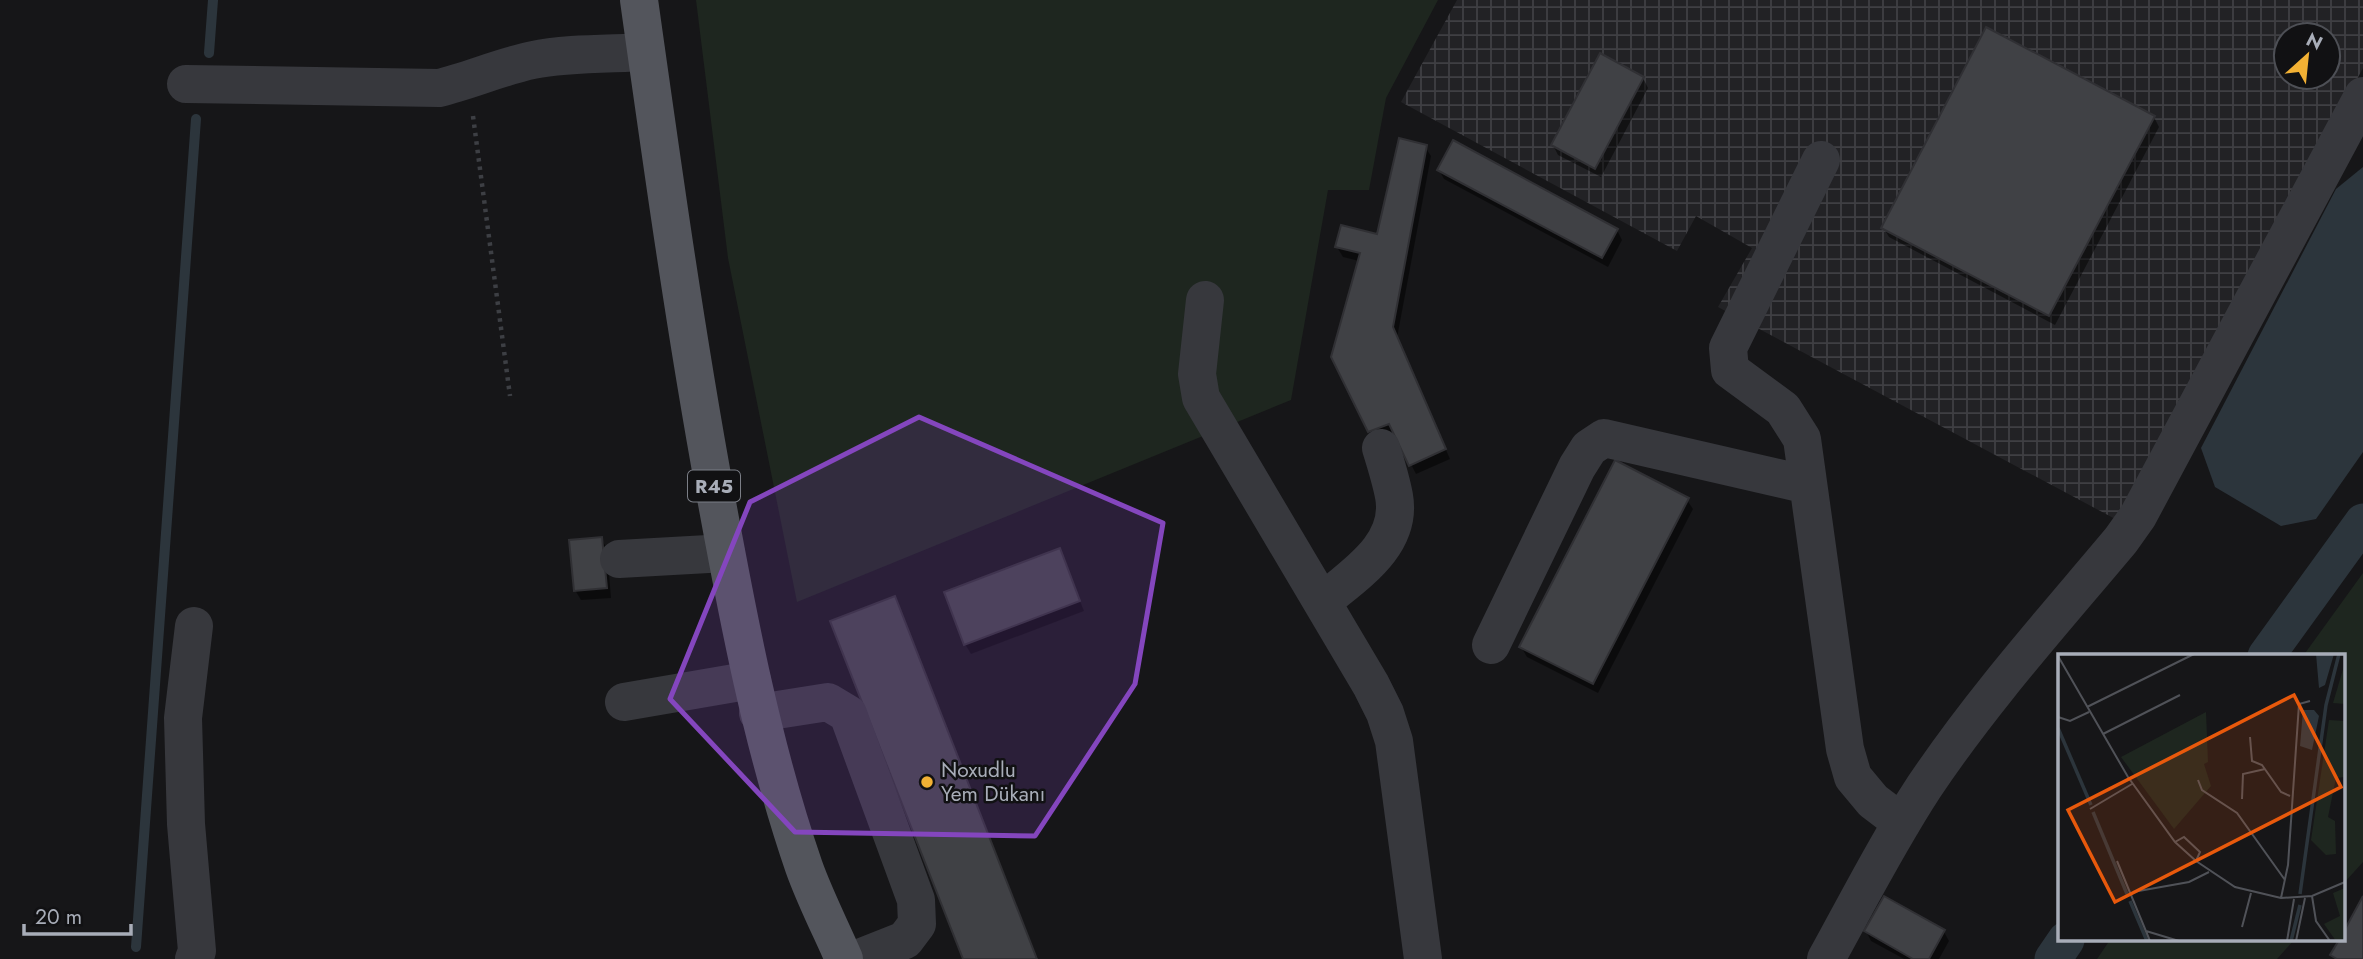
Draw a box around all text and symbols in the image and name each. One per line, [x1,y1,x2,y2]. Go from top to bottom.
north arrow [2272,21,2342,91]
text: N [2302,26,2327,57]
road number: R45 [688,471,740,502]
inset map [2058,654,2346,942]
place label: Noxudlu Yem Dükanı [941,755,1045,809]
marker: Noxudlu Yem Dükanı [919,774,935,790]
scale bar [24,892,131,936]
text: 20 m [35,902,82,932]

